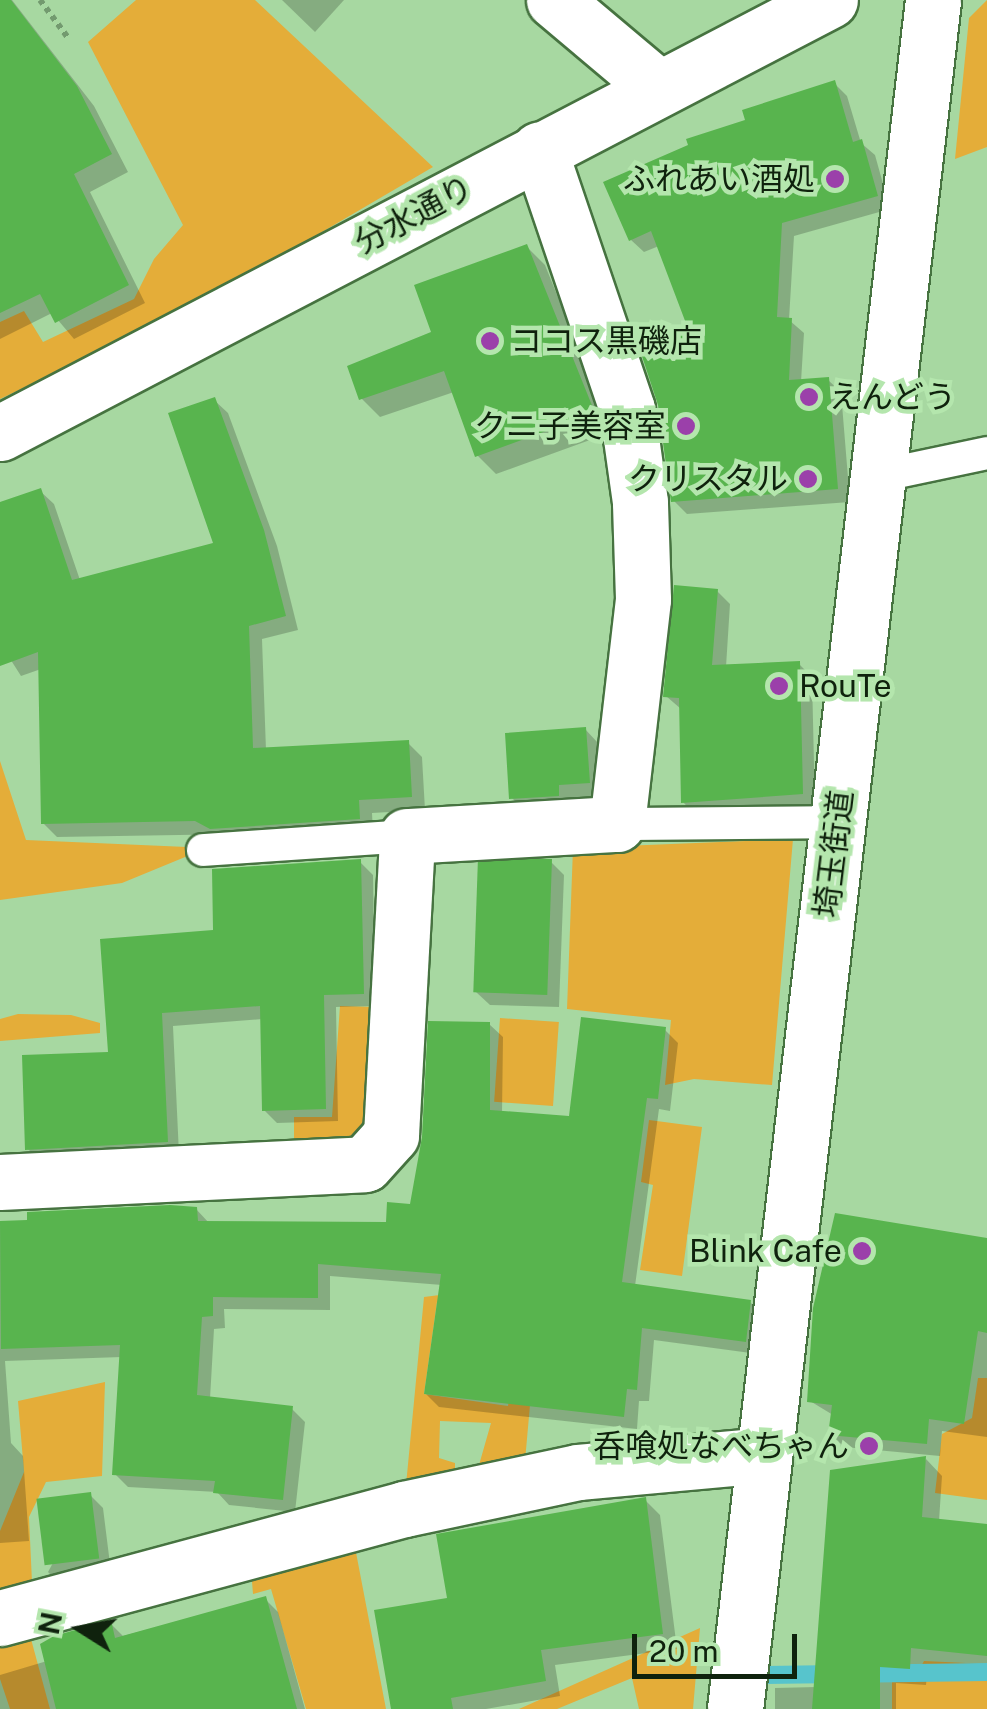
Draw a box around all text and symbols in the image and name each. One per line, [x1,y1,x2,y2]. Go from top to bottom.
place label: ふれあい酒処 [623,160,815,198]
street label: 分水通り [348,168,480,262]
marker: ふれあい酒処 [824,168,846,190]
place label: ココス黒磯店 [510,322,702,360]
marker: ココス黒磯店 [479,330,501,352]
place label: えんどう [829,378,957,416]
marker: えんどう [798,386,820,408]
place label: クニ子美容室 [474,407,666,445]
marker: クニ子美容室 [675,415,697,437]
place label: クリスタル [628,460,788,498]
marker: クリスタル [797,468,819,490]
place label: RouTe [799,667,892,705]
marker: RouTe [768,675,790,697]
street label: 埼玉街道 [807,788,861,920]
place label: Blink Cafe [689,1232,842,1270]
marker: Blink Cafe [851,1240,873,1262]
place label: 呑喰処なべちゃん [593,1427,849,1465]
marker: 呑喰処なべちゃん [858,1435,880,1457]
north arrow [30,1579,130,1679]
text: N [32,1609,68,1637]
scale bar [637,1614,802,1676]
text: 20 m [649,1633,718,1669]

